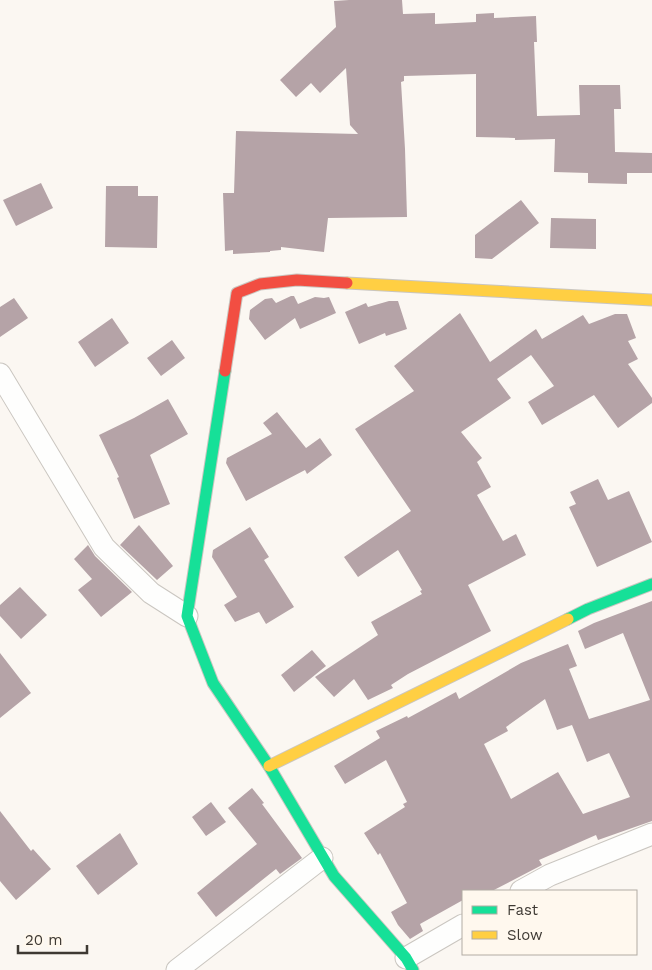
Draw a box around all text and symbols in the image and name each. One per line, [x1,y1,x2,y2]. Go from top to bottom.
legend [462,890,637,955]
text: Fast [507,901,539,919]
scale bar [18,922,86,954]
text: Slow [507,926,543,944]
text: 20 m [25,931,63,949]

